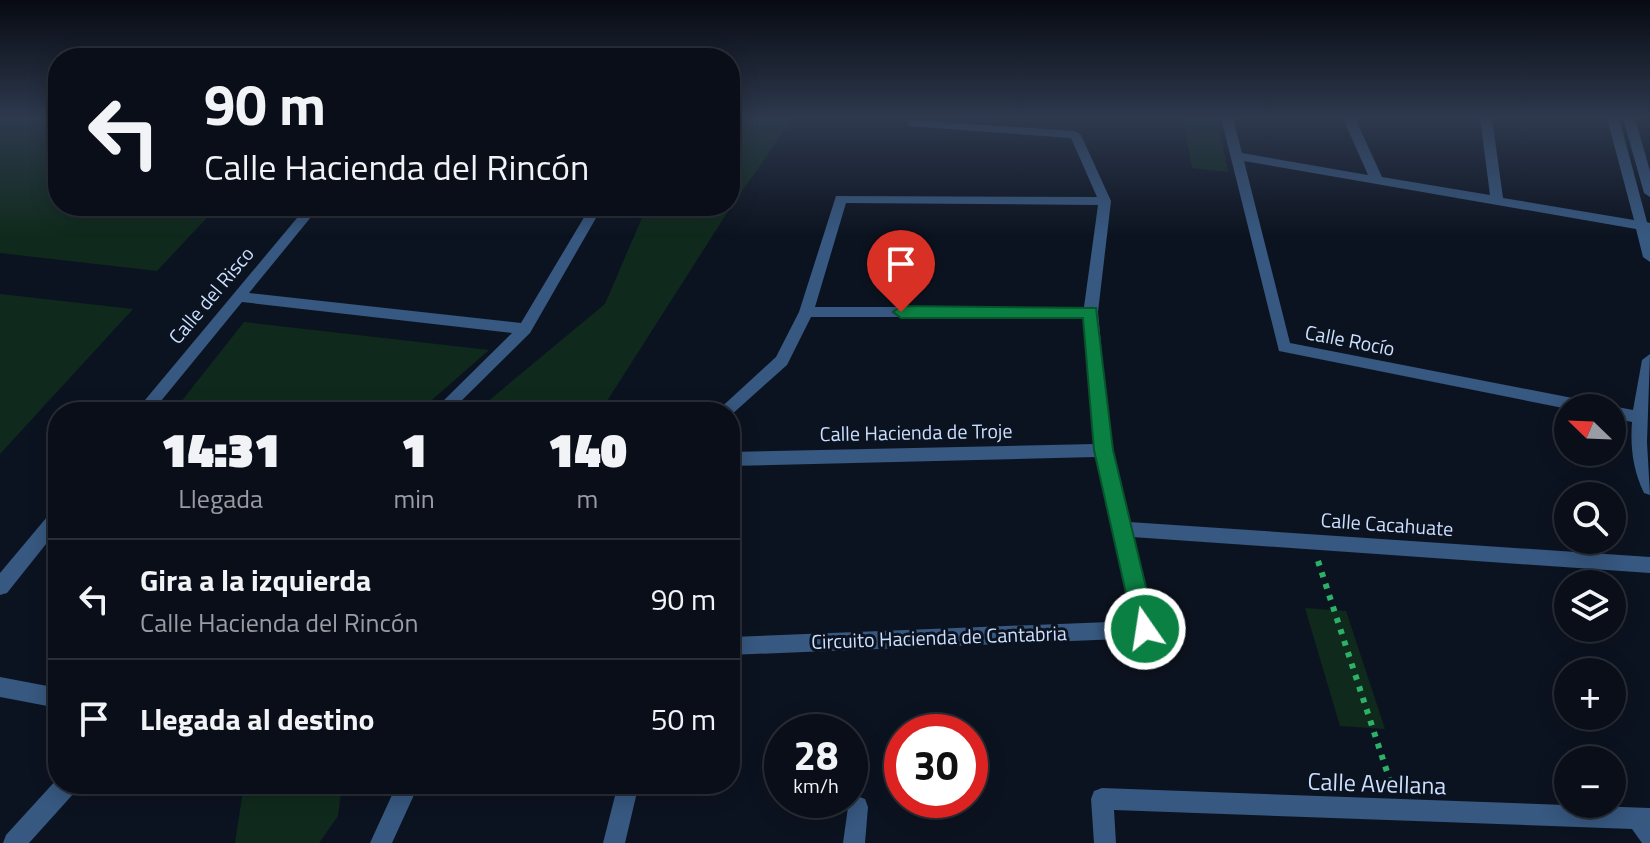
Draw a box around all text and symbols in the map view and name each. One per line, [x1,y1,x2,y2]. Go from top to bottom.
text: 90 m [204,62,326,147]
icon: left [72,80,176,184]
text: Calle Hacienda del Rincón [204,139,589,194]
pin [867,230,935,312]
street label: Calle del Risco [161,239,261,351]
icon: arrive [879,242,923,286]
street label: Calle Rocío [1302,316,1398,364]
north arrow [1554,394,1626,466]
map controls [1554,394,1626,818]
text: 14:31 [161,413,280,486]
text: 1 [401,413,427,486]
text: 140 [548,413,627,486]
street label: Calle Hacienda de Troje [819,415,1013,449]
text: Llegada [178,479,263,518]
text: min [393,479,435,518]
text: m [577,479,598,518]
button: search [1554,482,1626,554]
street label: Calle Cacahuate [1320,504,1454,544]
text: Gira a la izquierda [140,557,371,603]
button: layers [1554,570,1626,642]
text: 90 m [651,576,716,622]
icon: left [72,577,116,621]
position arrow [1103,587,1187,671]
text: Calle Hacienda del Rincón [140,603,418,642]
street label: Circuito Hacienda de Cantabria [811,617,1067,657]
button: + [1554,658,1626,730]
text: Llegada al destino [140,696,374,742]
text: 50 m [651,696,716,742]
icon: arrive [72,697,116,741]
speed limit sign: 30 [884,714,988,818]
text: 28 [794,725,838,786]
button: − [1554,746,1626,818]
street label: Calle Avellana [1307,763,1447,803]
text: km/h [793,770,839,801]

